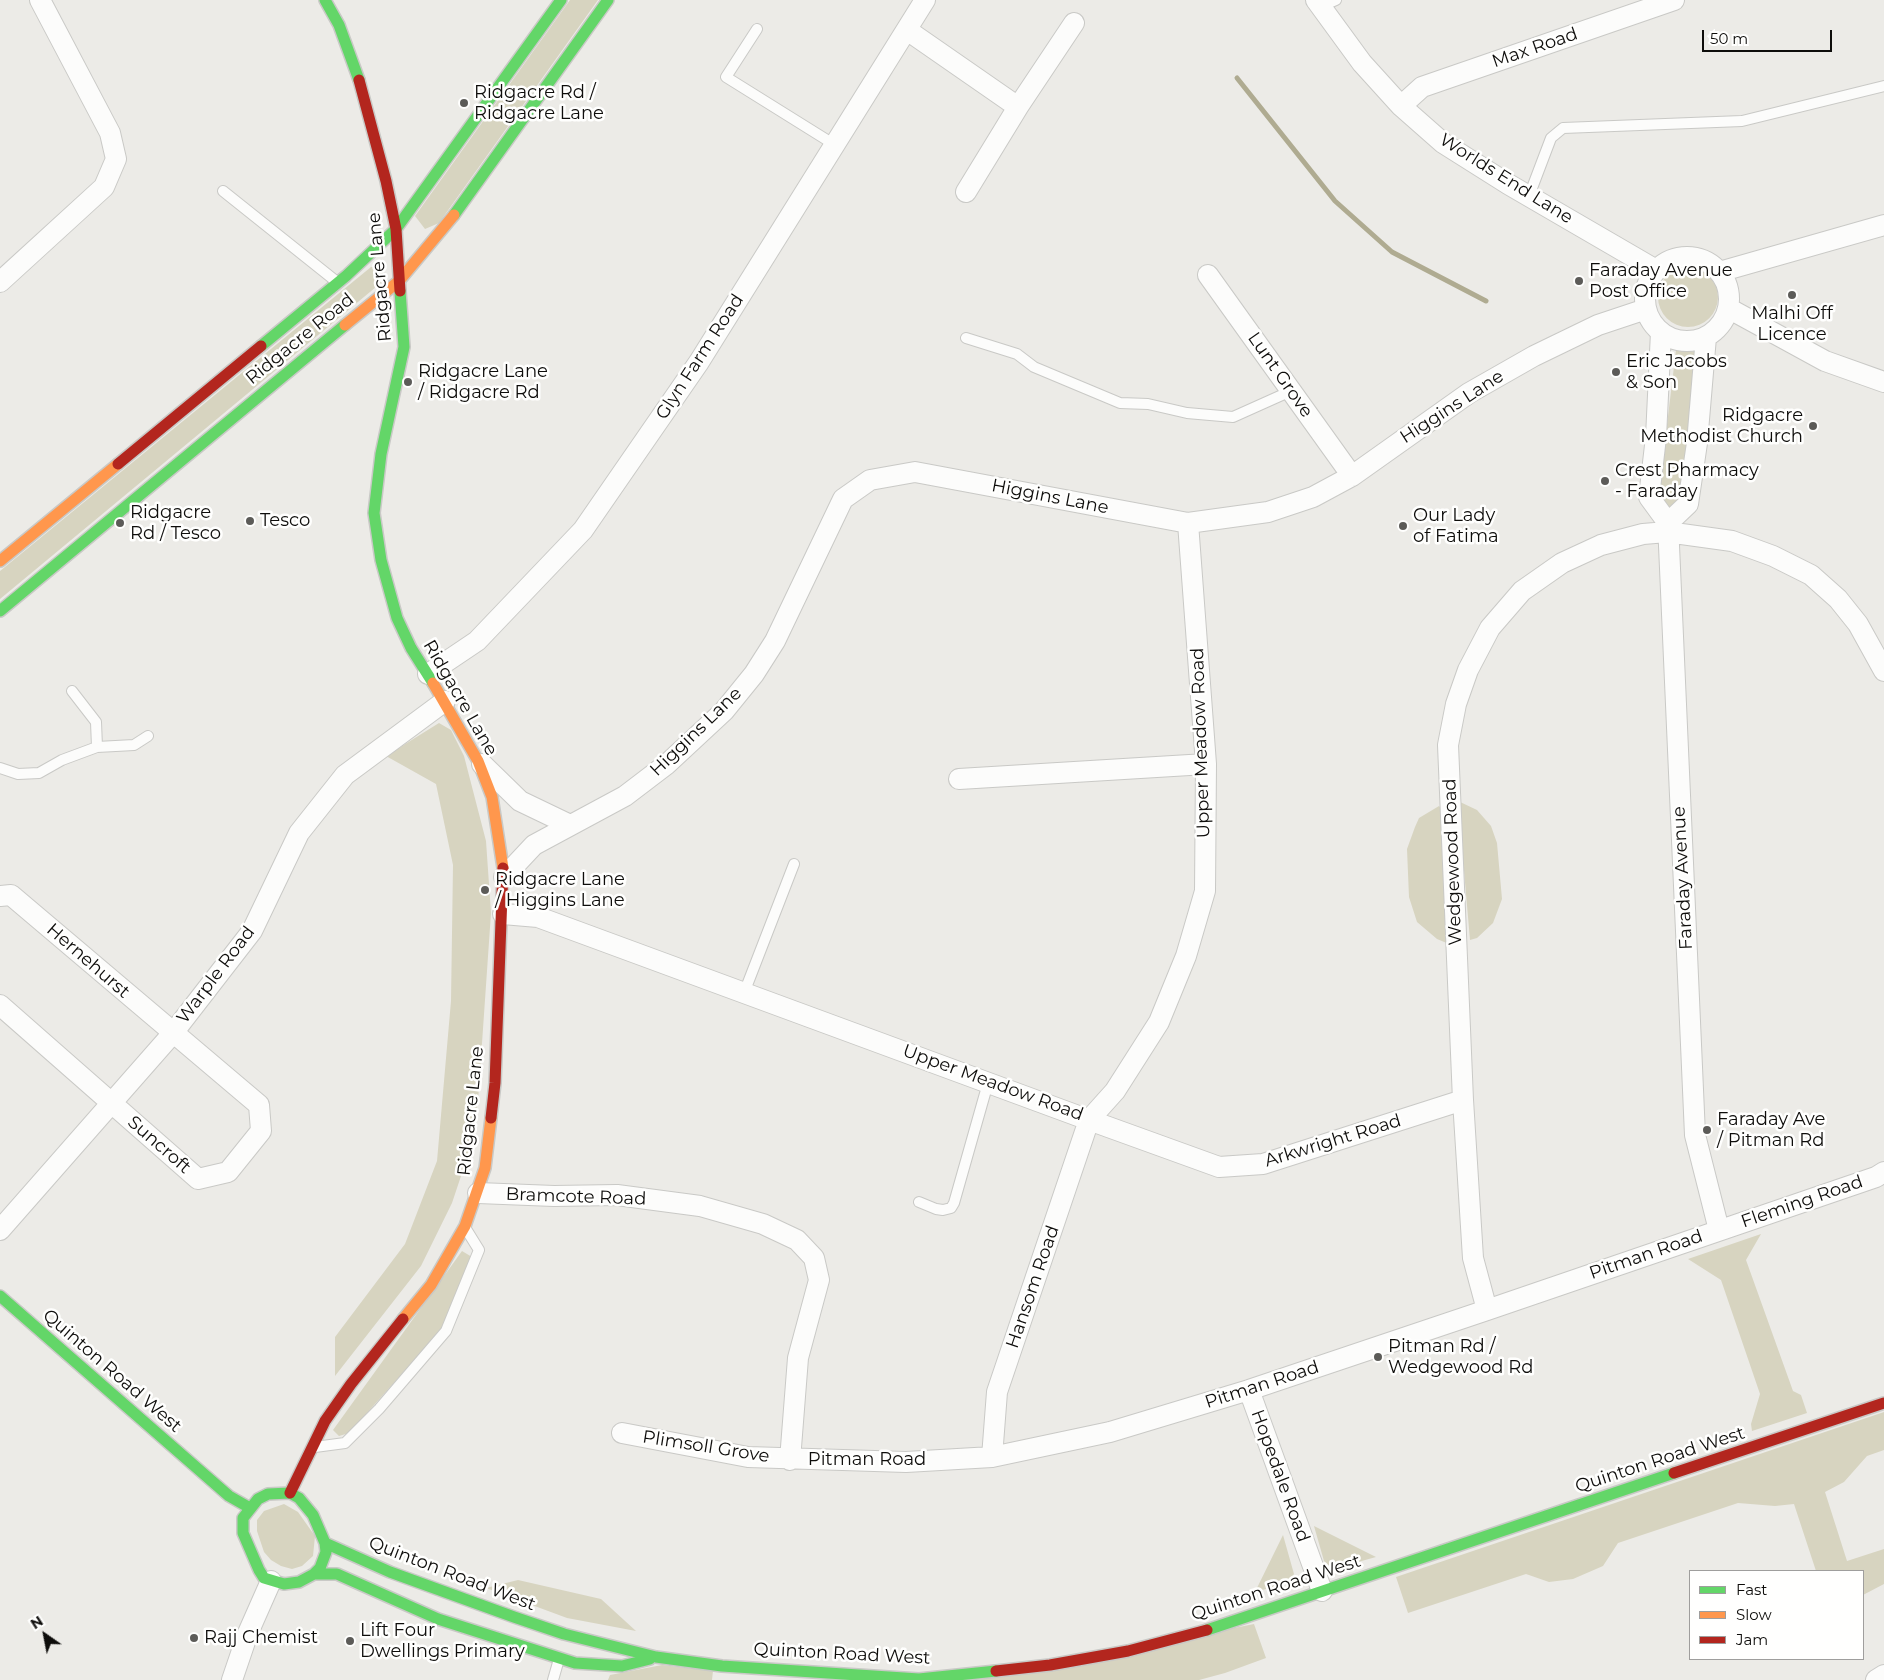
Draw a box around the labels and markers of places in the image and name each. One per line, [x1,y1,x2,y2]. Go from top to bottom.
place label: Ridgacre Rd / Ridgacre Lane [474,82,604,125]
marker: Ridgacre Rd / Ridgacre Lane [458,97,470,109]
place label: Faraday Avenue Post Office [1589,260,1733,302]
marker: Faraday Avenue Post Office [1573,275,1585,287]
marker: Malhi Off Licence [1786,289,1798,301]
place label: Malhi Off Licence [1751,303,1833,346]
place label: Eric Jacobs & Son [1626,351,1727,394]
place label: Ridgacre Lane / Ridgacre Rd [418,361,548,404]
marker: Eric Jacobs & Son [1610,366,1622,378]
marker: Ridgacre Lane / Ridgacre Rd [402,376,414,388]
place label: Ridgacre Methodist Church [1640,405,1803,448]
marker: Ridgacre Methodist Church [1807,420,1819,432]
place label: Crest Pharmacy - Faraday [1615,460,1759,502]
marker: Crest Pharmacy - Faraday [1599,475,1611,487]
place label: Ridgacre Rd / Tesco [130,502,221,544]
place label: Our Lady of Fatima [1413,505,1499,548]
place label: Tesco [260,510,310,532]
marker: Tesco [244,515,256,527]
marker: Ridgacre Rd / Tesco [114,517,126,529]
marker: Our Lady of Fatima [1397,520,1409,532]
place label: Ridgacre Lane / Higgins Lane [495,869,625,912]
marker: Ridgacre Lane / Higgins Lane [479,884,491,896]
place label: Faraday Ave / Pitman Rd [1717,1109,1825,1152]
marker: Faraday Ave / Pitman Rd [1701,1124,1713,1136]
place label: Pitman Rd / Wedgewood Rd [1388,1336,1533,1378]
marker: Pitman Rd / Wedgewood Rd [1372,1351,1384,1363]
place label: Lift Four Dwellings Primary [360,1620,525,1662]
place label: Rajj Chemist [204,1627,318,1649]
marker: Rajj Chemist [188,1632,200,1644]
marker: Lift Four Dwellings Primary [344,1635,356,1647]

